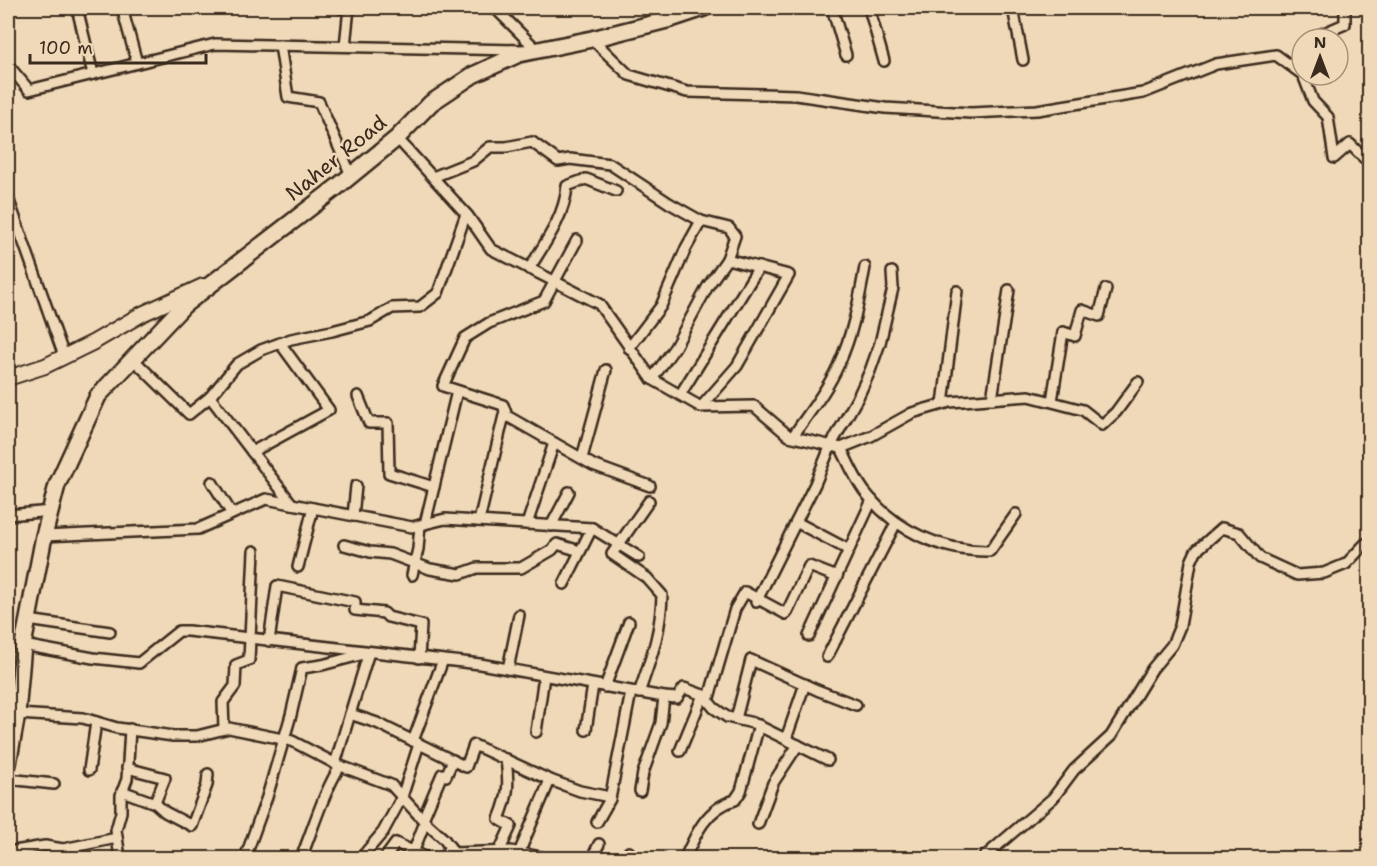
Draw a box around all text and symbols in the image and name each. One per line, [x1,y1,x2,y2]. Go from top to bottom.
scale bar [30,27,206,65]
north arrow [1290,27,1350,87]
text: N [1314,32,1326,53]
text: 100 m [39,36,93,60]
street label: Naher Road [279,108,393,208]

